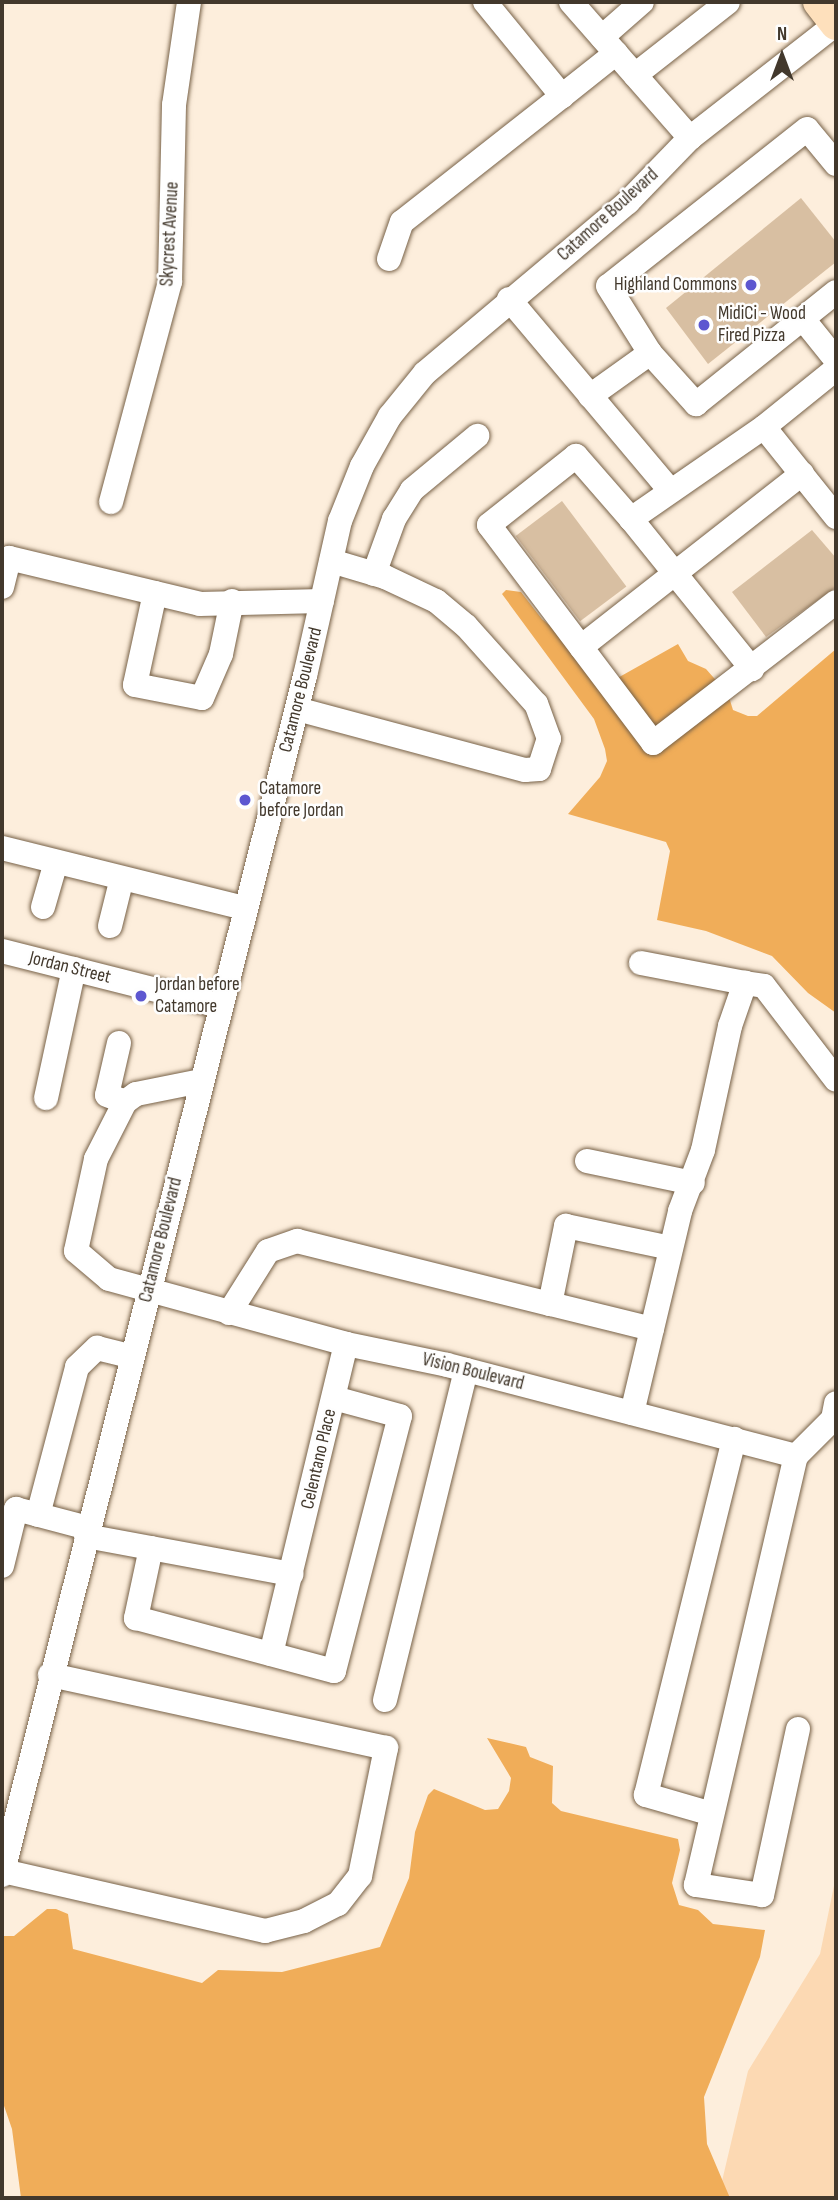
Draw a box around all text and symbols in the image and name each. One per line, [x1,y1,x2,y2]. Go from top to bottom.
north arrow [747,21,817,91]
text: N [777,23,787,46]
street label: Catamore Boulevard [553,164,663,266]
street label: Skycrest Avenue [156,181,184,287]
place label: Highland Commons [614,274,737,296]
marker: Highland Commons [743,277,759,293]
place label: MidiCi - Wood Fired Pizza [718,303,806,347]
marker: MidiCi - Wood Fired Pizza [696,317,712,333]
street label: Catamore Boulevard [274,625,328,755]
place label: Catamore before Jordan [259,778,344,822]
marker: Catamore before Jordan [237,792,253,808]
street label: Jordan Street [27,947,113,989]
place label: Jordan before Catamore [155,974,240,1018]
marker: Jordan before Catamore [133,988,149,1004]
street label: Catamore Boulevard [134,1175,188,1305]
street label: Vision Boulevard [420,1348,526,1396]
street label: Celentano Place [296,1407,342,1511]

